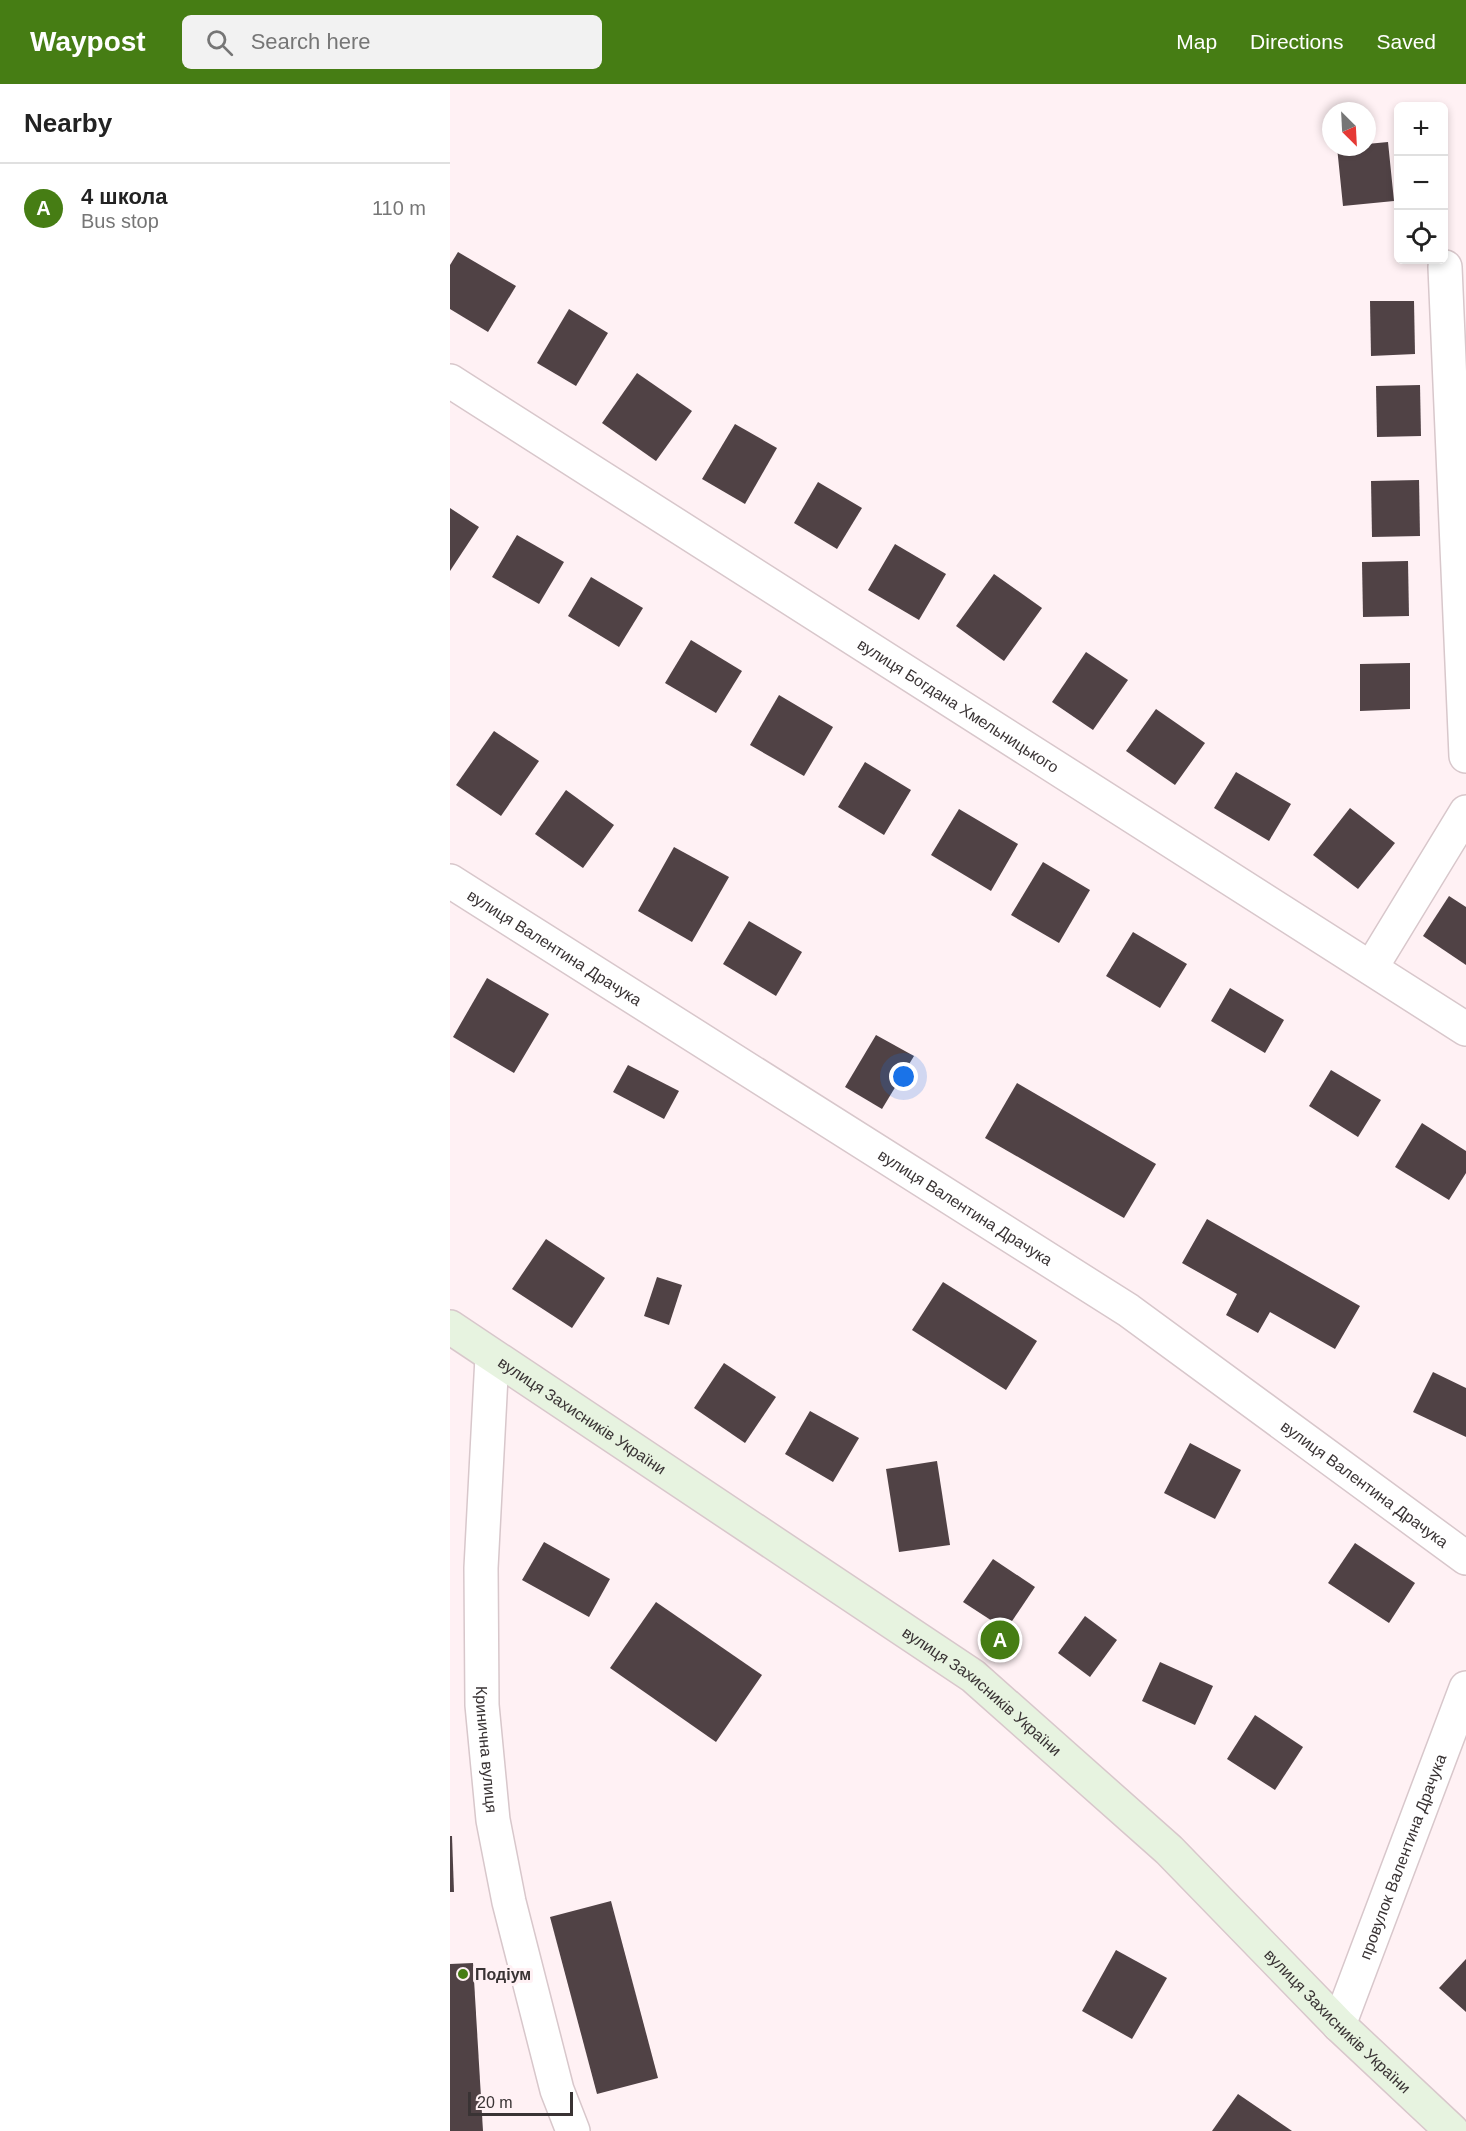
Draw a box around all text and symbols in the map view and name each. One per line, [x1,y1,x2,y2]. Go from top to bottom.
search box [182,15,602,69]
text: Waypost [30,26,146,57]
icon: search [203,26,236,59]
text: Search here [251,29,371,54]
text: Map [1176,30,1217,53]
text: Directions [1250,30,1343,53]
text: Saved [1376,30,1436,53]
north arrow [1322,102,1376,156]
map controls [1394,102,1448,264]
button: + [1394,102,1448,156]
text: Nearby [24,108,112,138]
button: − [1394,156,1448,210]
text: 4 школа [81,184,168,209]
text: A [36,197,51,219]
text: 110 m [372,197,426,219]
text: Bus stop [81,210,159,232]
button: locate [1394,210,1448,264]
street label: вулиця Богдана Хмельницького [855,635,1062,776]
street label: вулиця Валентина Драчука [464,886,645,1009]
your location [889,1062,918,1091]
street label: вулиця Валентина Драчука [875,1146,1055,1269]
street label: вулиця Захисників України [495,1354,669,1478]
street label: вулиця Валентина Драчука [1278,1417,1451,1551]
pin: A [980,1618,1020,1662]
street label: вулиця Захисників України [899,1623,1064,1759]
street label: Кринична вулиця [473,1686,500,1814]
street label: провулок Валентина Драчука [1357,1752,1449,1962]
street label: вулиця Захисників України [1261,1946,1414,2097]
place label: Подіум [475,1966,531,1983]
marker: Подіум [456,1967,470,1981]
scale bar [468,2089,573,2116]
text: 20 m [477,2094,513,2111]

